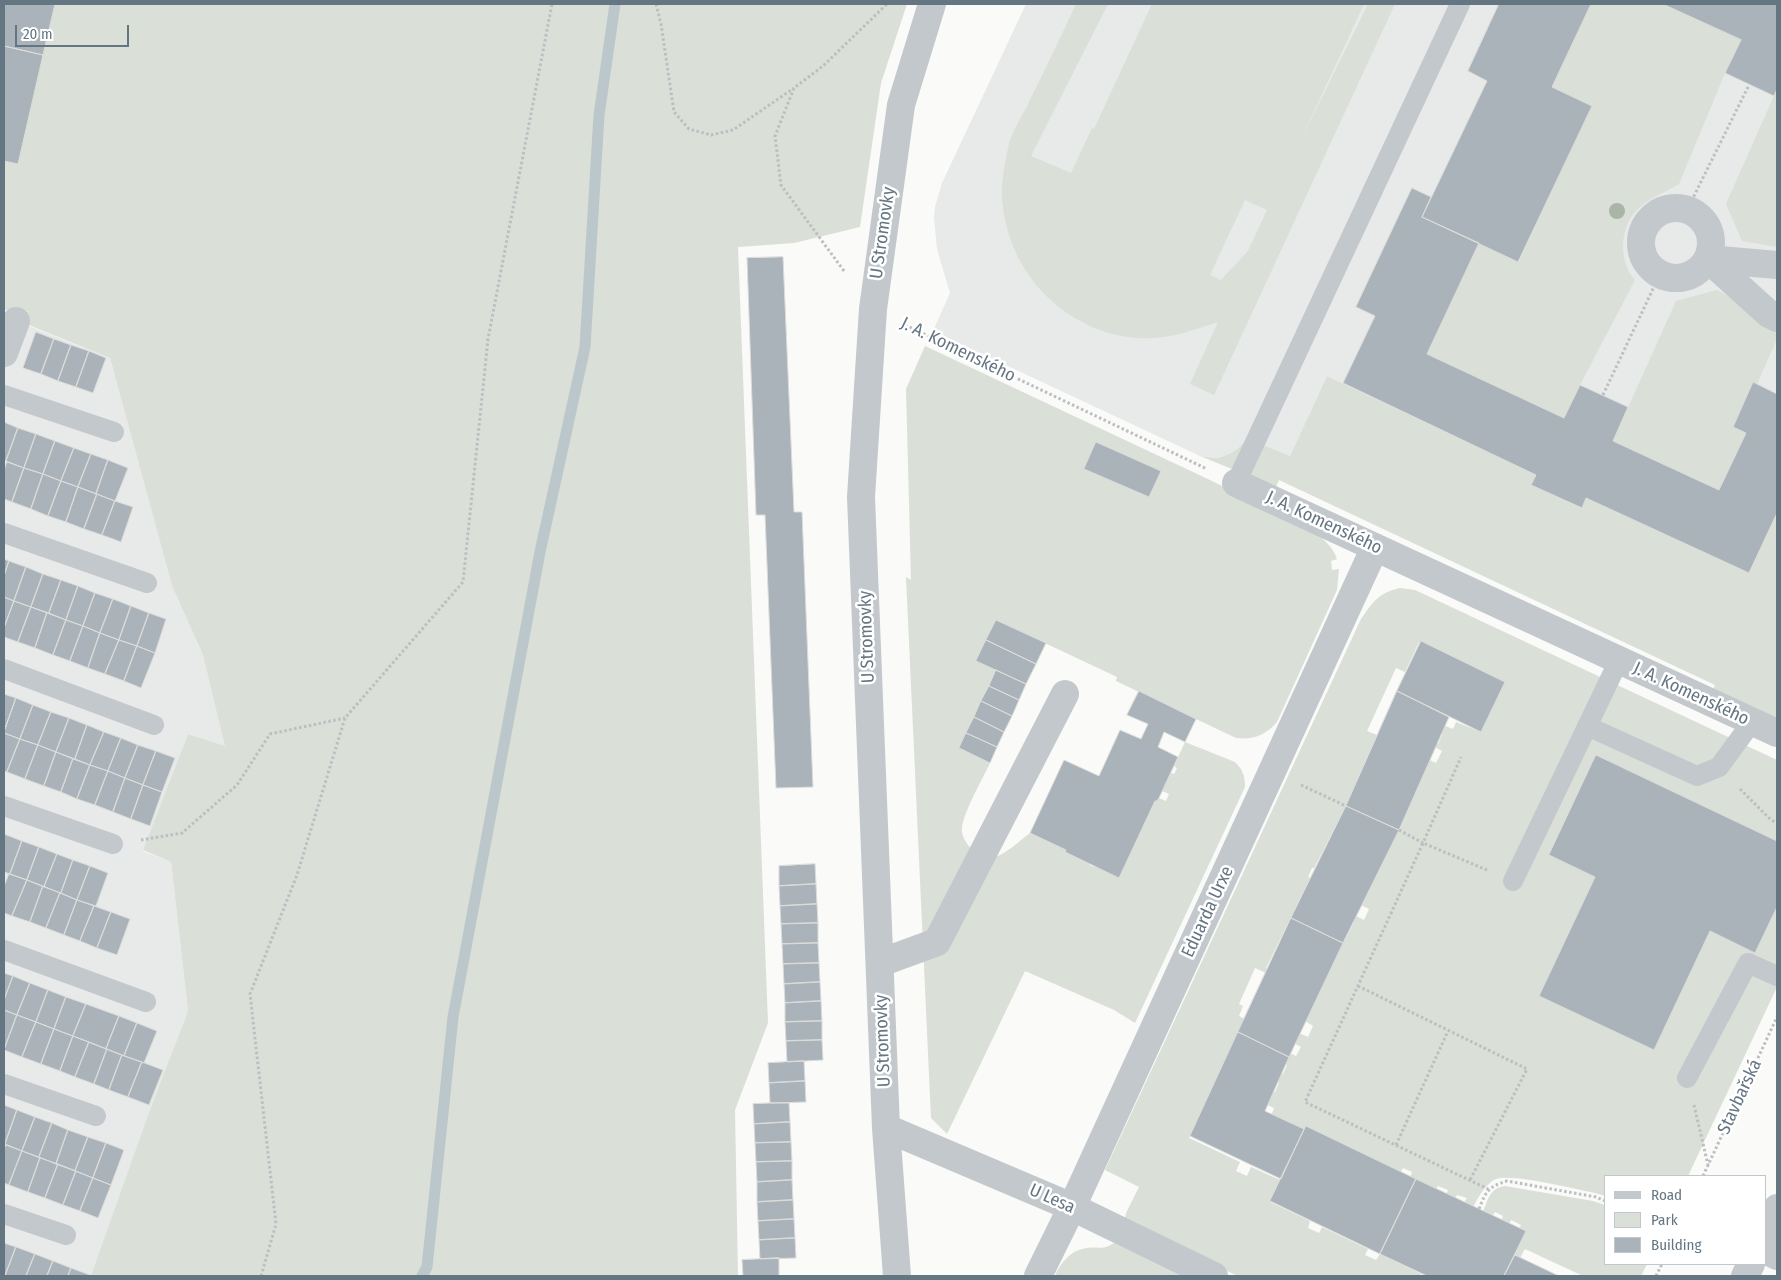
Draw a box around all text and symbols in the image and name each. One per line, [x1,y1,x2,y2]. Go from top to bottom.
scale bar [18,15,131,47]
text: 20 m [23,25,53,43]
street label: U Stromovky [866,186,900,280]
street label: J. A. Komenského [897,313,1019,387]
street label: J. A. Komenského [1263,487,1385,559]
street label: U Stromovky [855,590,879,684]
street label: J. A. Komenského [1630,658,1752,730]
street label: Eduarda Urxe [1178,863,1238,961]
street label: U Stromovky [871,994,895,1088]
street label: Stavbařská [1713,1056,1767,1138]
legend [1604,1175,1766,1265]
street label: U Lesa [1026,1179,1078,1219]
text: Road [1651,1186,1682,1204]
text: Park [1651,1211,1678,1229]
text: Building [1651,1236,1702,1254]

